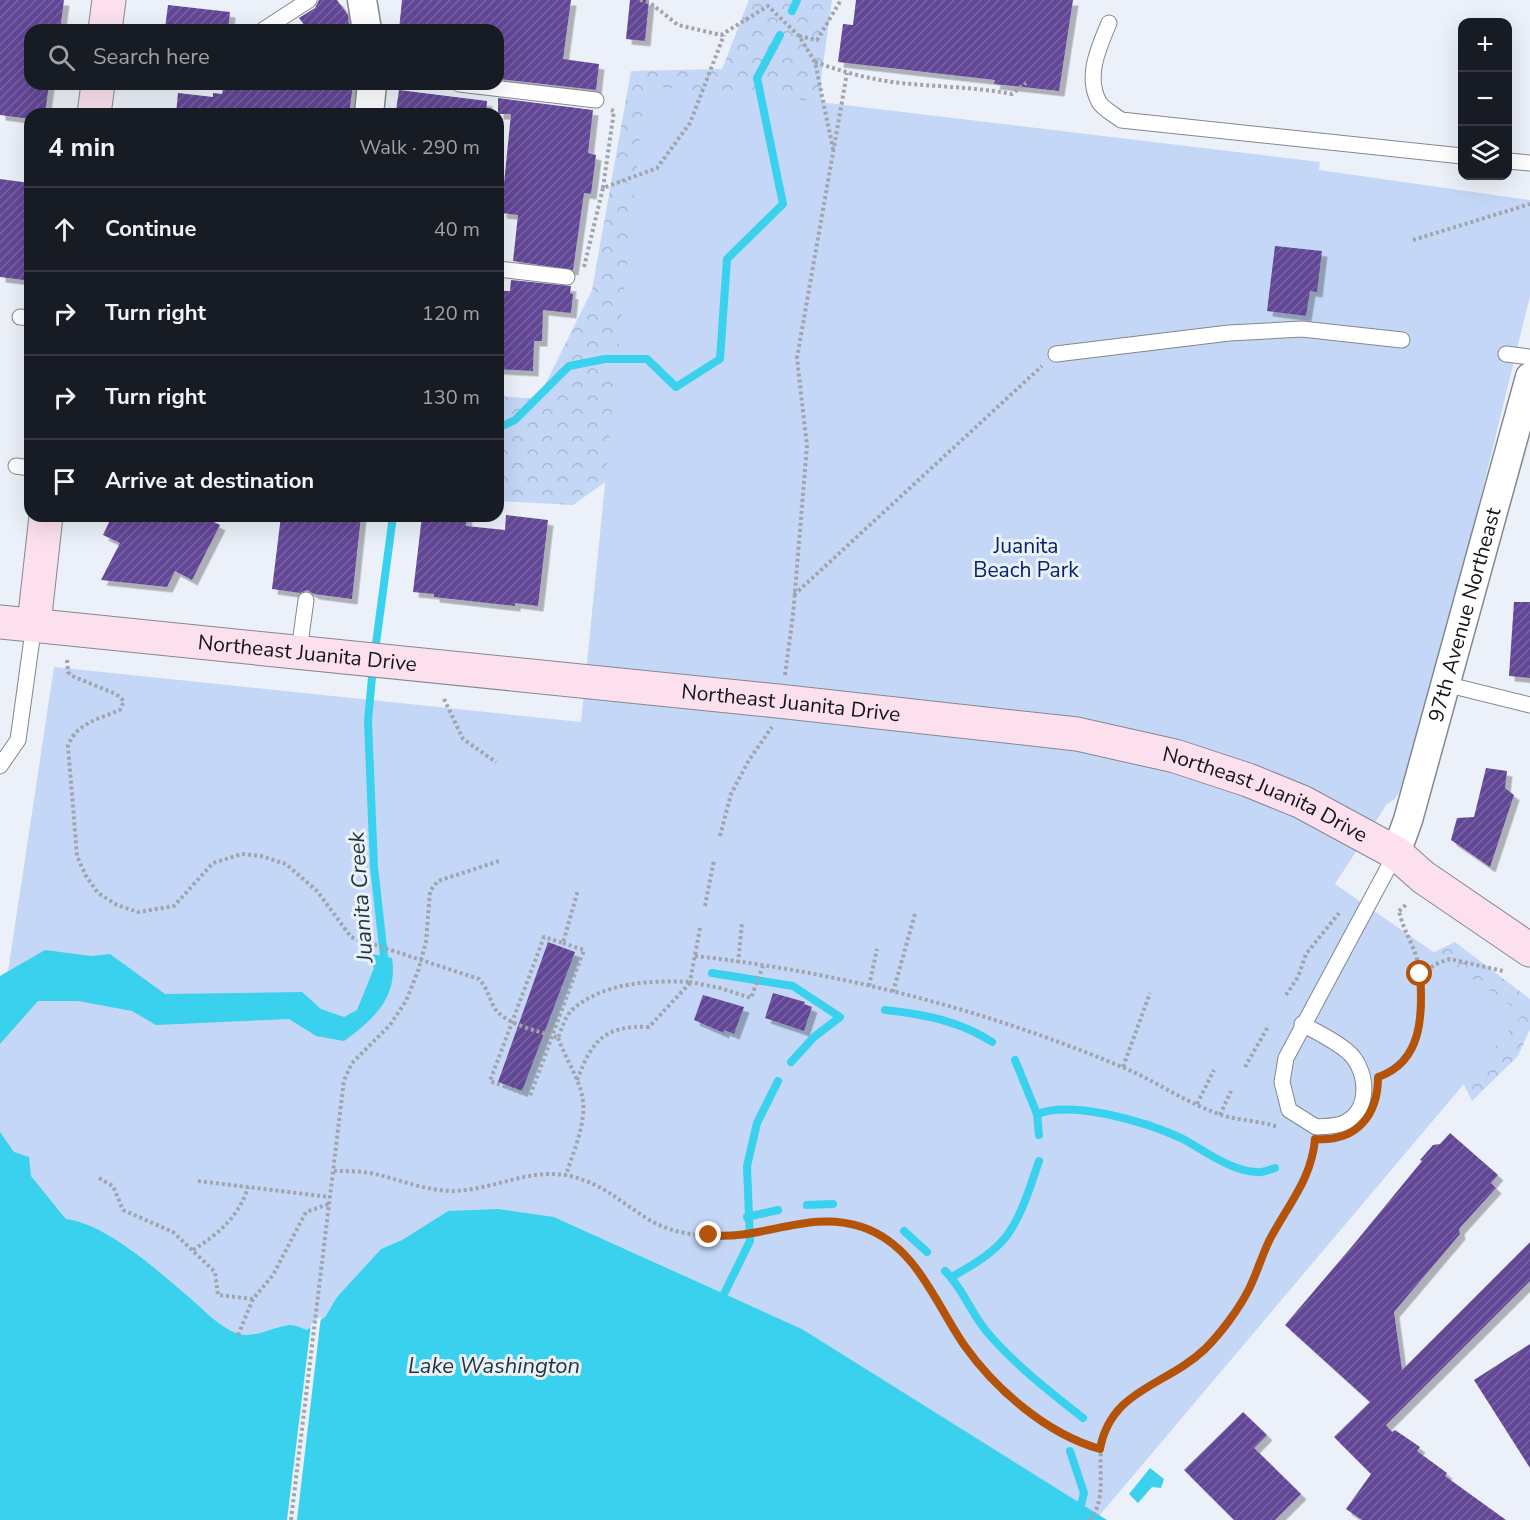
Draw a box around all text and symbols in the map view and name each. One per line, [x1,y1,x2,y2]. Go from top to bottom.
map controls [1458,18,1512,180]
button: + [1458,18,1512,72]
search box [24,24,504,90]
icon: search [45,41,78,74]
text: Search here [93,42,210,72]
button: − [1458,72,1512,126]
button: layers [1458,126,1512,180]
text: 4 min [48,130,115,165]
text: Walk · 290 m [360,134,480,161]
icon: ahead [48,213,81,246]
text: Continue [105,214,196,244]
text: 40 m [434,216,480,243]
icon: right [48,297,81,330]
text: Turn right [105,298,206,328]
text: 120 m [422,300,480,327]
icon: right [48,381,81,414]
text: Turn right [105,382,206,412]
text: 130 m [422,384,480,411]
icon: arrive [48,465,81,498]
text: Arrive at destination [105,466,314,496]
street label: 97th Avenue Northeast [1422,504,1508,725]
park label: Juanita Beach Park [973,532,1079,584]
street label: Northeast Juanita Drive [197,628,418,678]
street label: Northeast Juanita Drive [680,677,902,728]
street label: Northeast Juanita Drive [1160,740,1372,849]
water label: Juanita Creek [341,830,381,964]
route start [1406,960,1432,986]
route end [695,1221,721,1247]
water label: Lake Washington [408,1351,580,1381]

